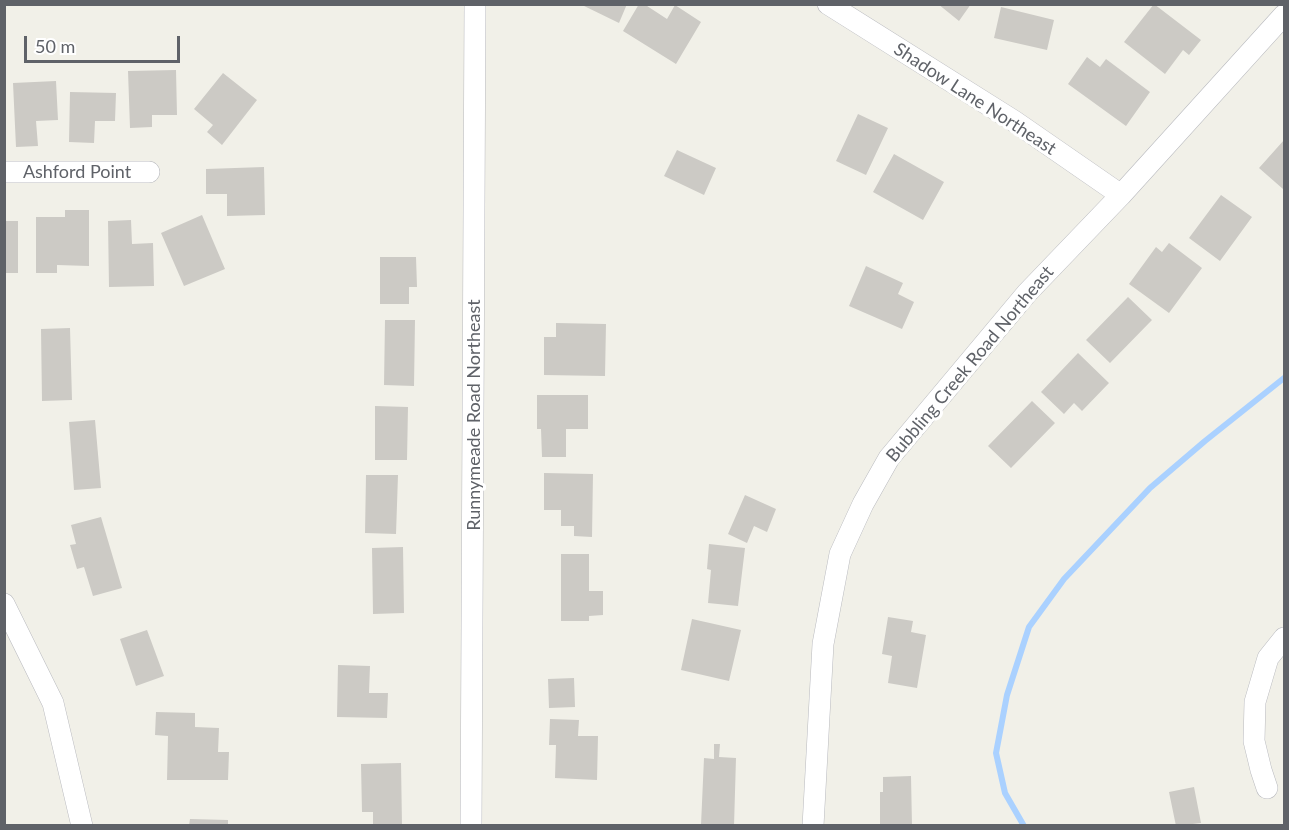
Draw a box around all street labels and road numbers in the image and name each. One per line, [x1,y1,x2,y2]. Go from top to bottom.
street label: Shadow Lane Northeast [890,38,1060,160]
street label: Ashford Point [23,161,131,183]
street label: Bubbling Creek Road Northeast [882,262,1058,466]
street label: Runnymeade Road Northeast [463,299,485,531]

